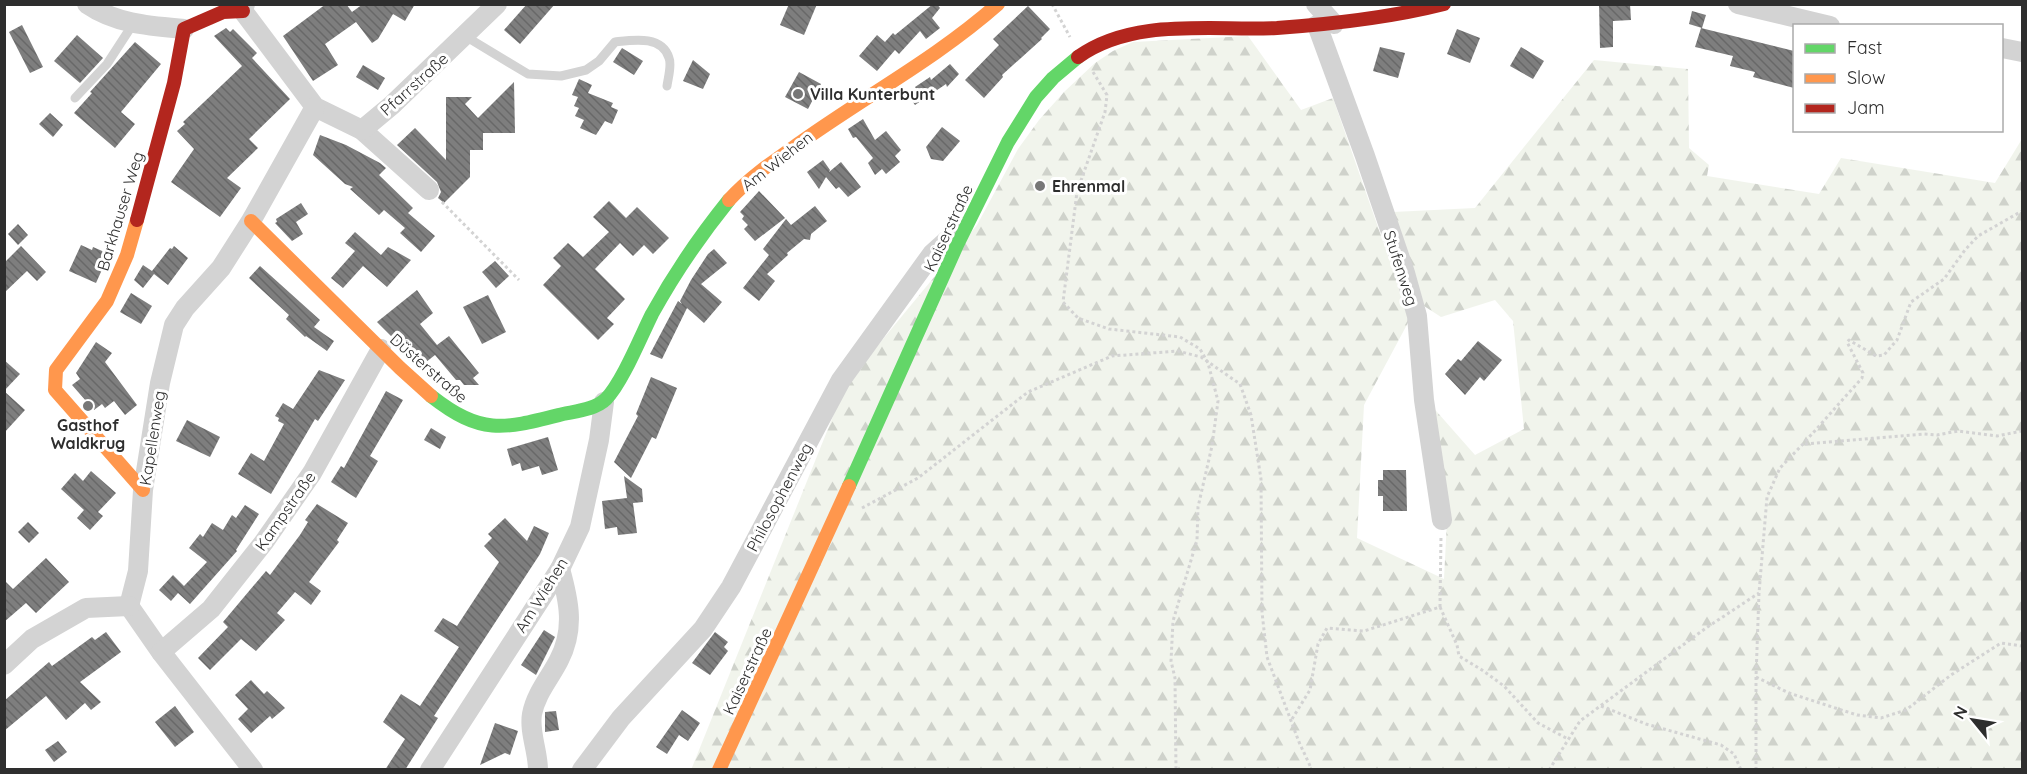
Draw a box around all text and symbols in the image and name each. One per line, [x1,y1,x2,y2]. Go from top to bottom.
legend [1793,24,2003,132]
text: Fast [1847,36,1882,59]
street label: Pfarrstraße [376,48,452,120]
text: Slow [1847,66,1885,89]
place label: Villa Kunterbunt [810,84,935,104]
marker: Villa Kunterbunt [791,87,805,101]
text: Jam [1847,96,1885,119]
street label: Am Wiehen [738,127,816,195]
street label: Barkhauser Weg [92,149,148,273]
place label: Ehrenmal [1052,176,1125,196]
marker: Ehrenmal [1033,179,1047,193]
street label: Kaiserstraße [919,181,977,275]
street label: Stufenweg [1379,228,1423,308]
street label: Düsterstraße [386,329,472,407]
street label: Kapellenweg [135,389,169,487]
marker: Gasthof Waldkrug [81,399,95,413]
place label: Gasthof Waldkrug [51,415,125,453]
street label: Philosophenweg [742,439,816,555]
street label: Kampstraße [250,468,320,554]
street label: Am Wiehen [510,554,572,636]
street label: Kaiserstraße [718,624,776,718]
north arrow [1943,690,2003,750]
text: N [1948,702,1972,723]

